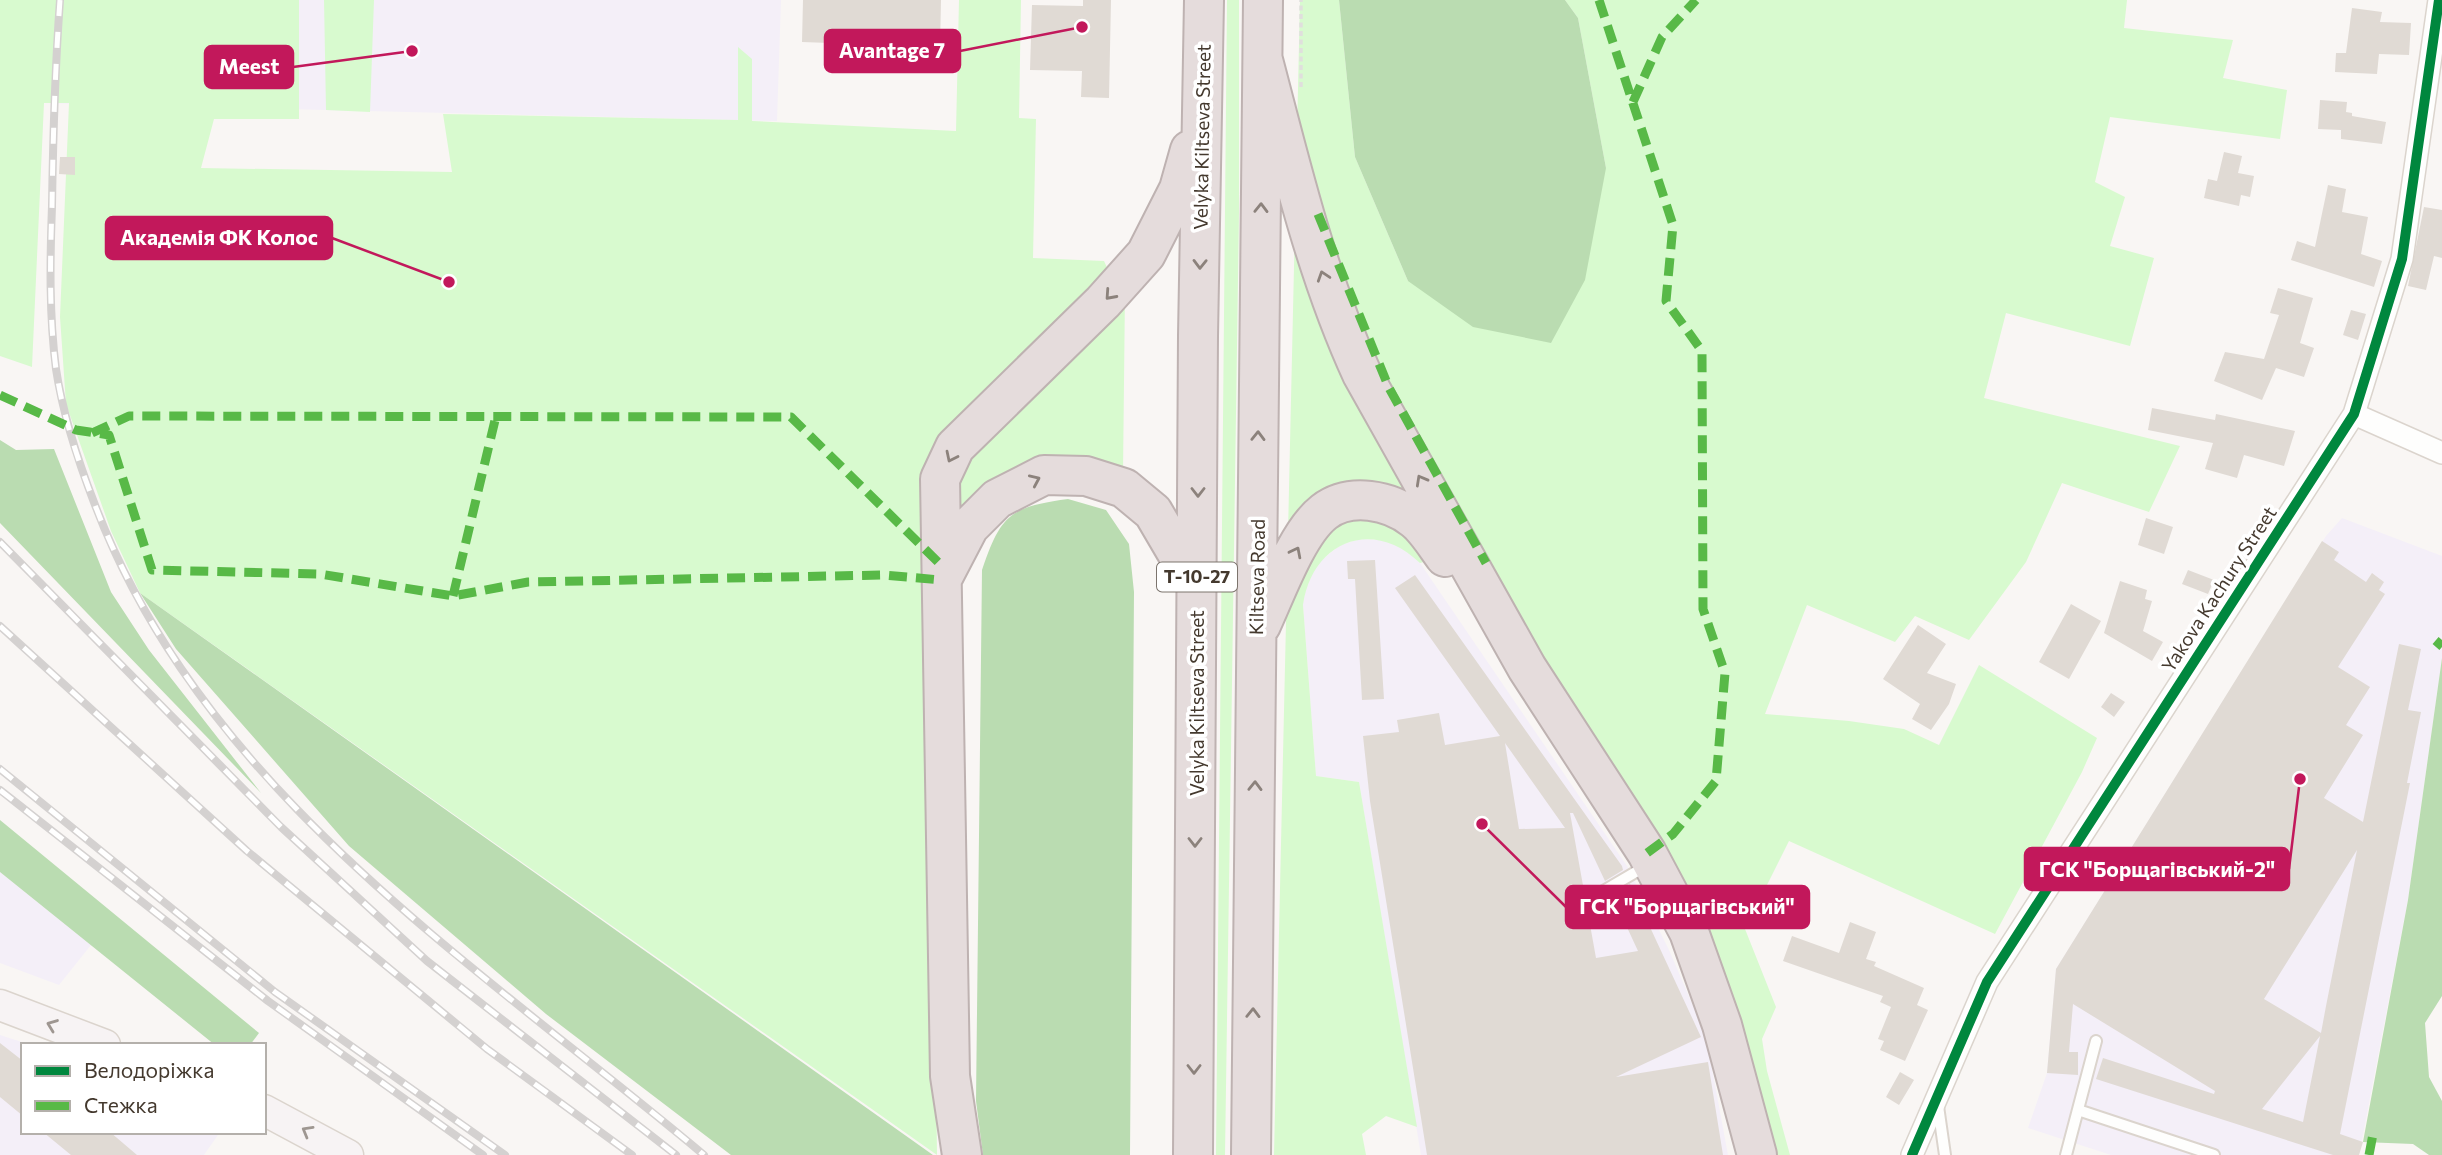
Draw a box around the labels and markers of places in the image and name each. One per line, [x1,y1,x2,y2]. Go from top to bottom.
callout: Avantage 7 [825,30,960,72]
callout: Meest [205,46,293,88]
callout: Академія ФК Колос [106,217,332,259]
callout: ГСК "Борщагівський-2" [2025,848,2289,890]
callout: ГСК "Борщагівський" [1566,886,1809,928]

